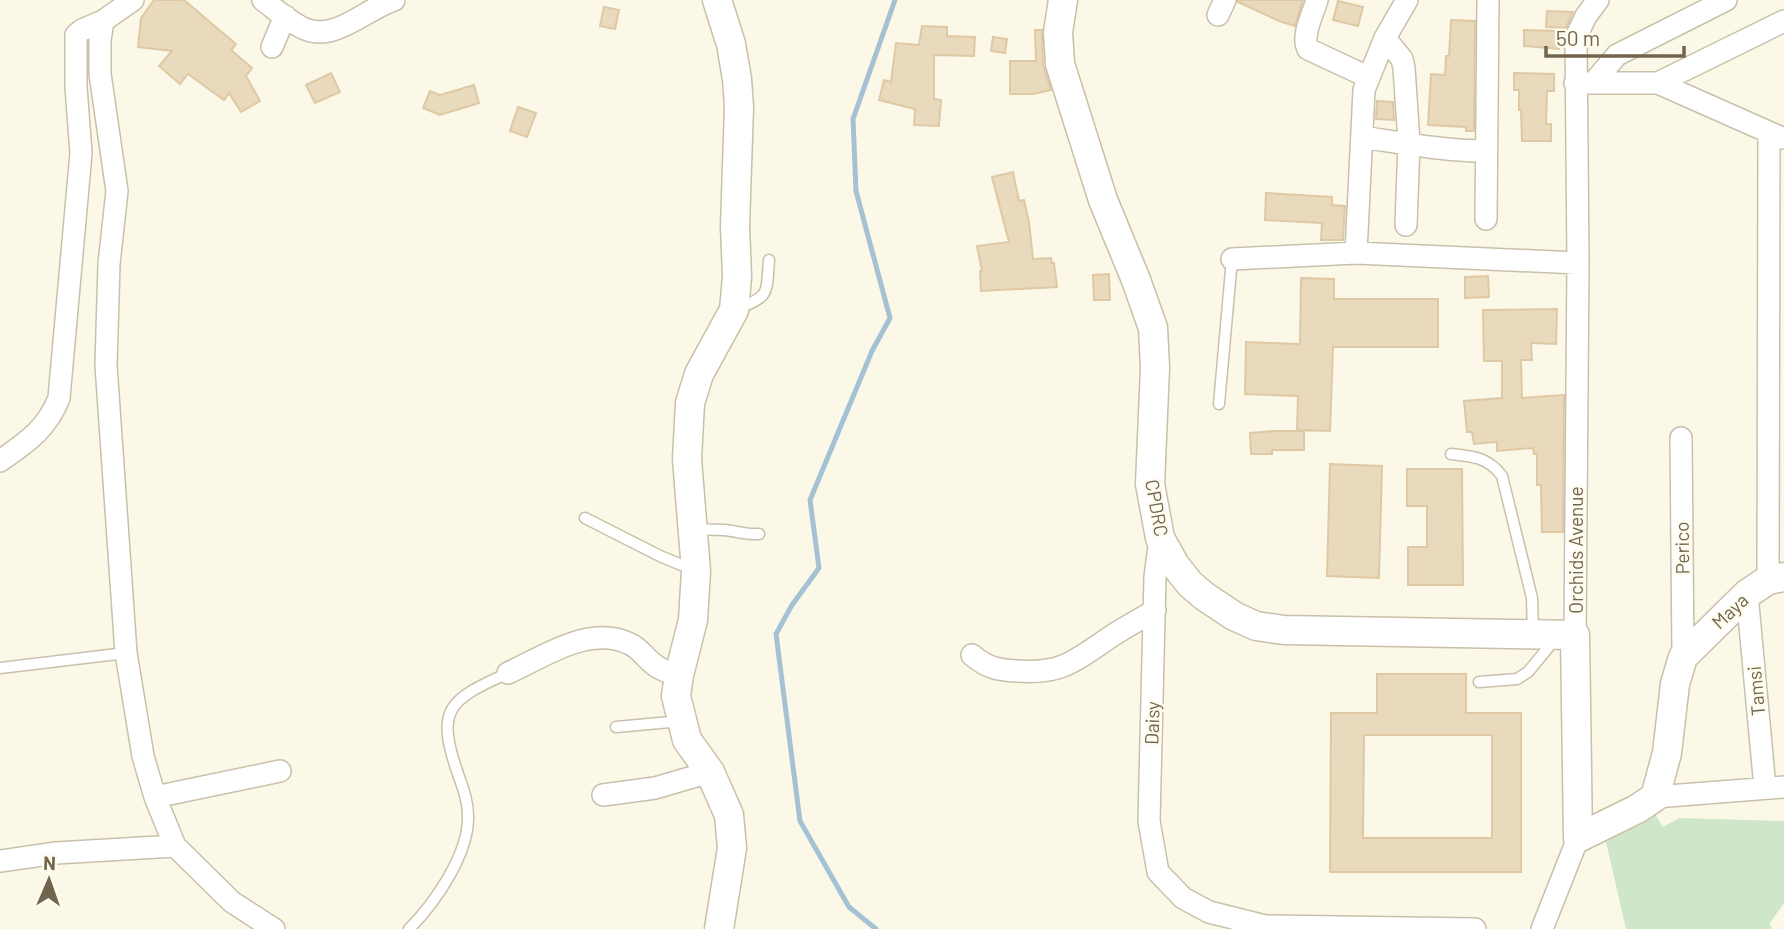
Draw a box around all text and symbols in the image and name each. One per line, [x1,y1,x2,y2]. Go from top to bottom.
scale bar [1546,14,1684,58]
text: 50 m [1556,25,1600,50]
street label: CPDRC [1141,478,1174,538]
street label: Orchids Avenue [1564,486,1587,614]
street label: Perico [1670,521,1693,575]
street label: Maya [1707,588,1753,633]
street label: Tamsi [1742,665,1769,717]
street label: Daisy [1139,701,1164,745]
north arrow [14,845,84,915]
text: N [43,851,56,874]

